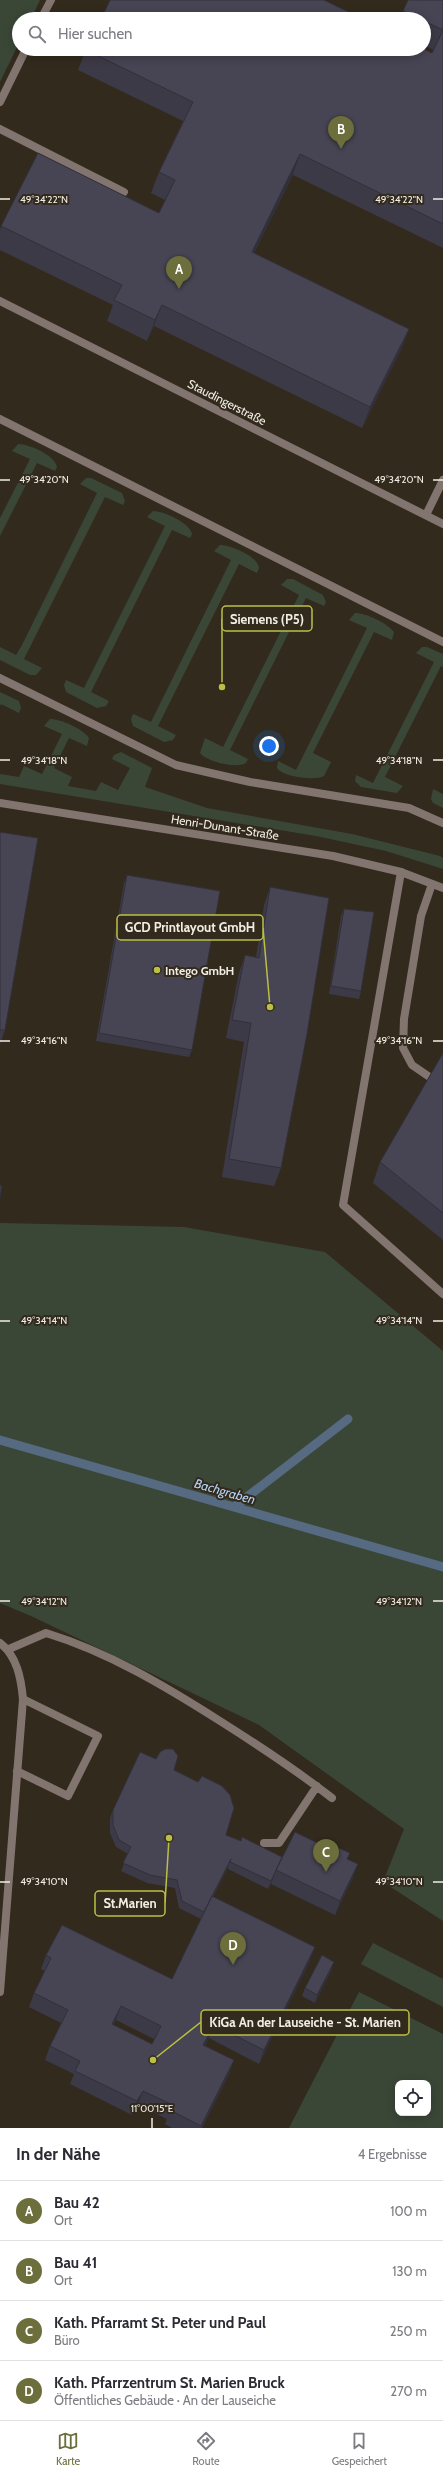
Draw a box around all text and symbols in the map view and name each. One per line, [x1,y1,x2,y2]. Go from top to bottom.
search box [12,12,431,56]
icon: search [26,23,48,45]
text: Hier suchen [58,25,133,43]
pin: B [328,116,354,149]
text: 49°34'22"N [20,193,68,206]
text: 49°34'22"N [375,193,423,206]
pin: A [166,256,192,289]
street label: Staudingerstraße [185,376,269,428]
text: 49°34'20"N [19,473,69,486]
text: 49°34'20"N [374,473,424,486]
callout: Siemens (P5) [222,606,312,631]
text: Siemens (P5) [230,611,304,627]
your location [259,736,279,756]
text: 49°34'18"N [21,754,67,767]
text: 49°34'18"N [376,754,422,767]
street label: Henri-Dunant-Straße [170,811,280,843]
callout: GCD Printlayout GmbH [117,915,263,940]
text: GCD Printlayout GmbH [125,919,255,935]
place label: Intego GmbH [165,963,234,978]
marker: Intego GmbH [152,965,162,975]
text: 49°34'16"N [21,1034,67,1047]
text: 49°34'16"N [376,1034,422,1047]
text: 49°34'14"N [21,1314,67,1327]
text: 49°34'14"N [376,1314,422,1327]
water label: Bachgraben [193,1475,257,1507]
text: 49°34'12"N [21,1595,67,1608]
text: 49°34'12"N [376,1595,422,1608]
pin: C [313,1839,339,1872]
text: 49°34'10"N [20,1875,68,1888]
text: 49°34'10"N [375,1875,423,1888]
callout: St.Marien [95,1891,165,1916]
text: St.Marien [103,1895,157,1911]
pin: D [220,1932,246,1965]
callout: KiGa An der Lauseiche - St. Marien [201,2010,409,2035]
text: KiGa An der Lauseiche - St. Marien [209,2014,401,2030]
map controls [395,2080,431,2116]
button: locate [395,2080,431,2116]
text: 11°00'15"E [131,2102,174,2115]
text: In der Nähe [16,2144,100,2164]
text: 4 Ergebnisse [358,2146,427,2162]
text: Bau 42 [54,2194,100,2212]
text: A [25,2203,33,2219]
text: 100 m [390,2203,427,2219]
text: Ort [54,2212,72,2228]
text: Bau 41 [54,2254,97,2272]
text: B [25,2263,33,2279]
text: 130 m [392,2263,427,2279]
text: Ort [54,2272,72,2288]
text: Kath. Pfarramt St. Peter und Paul [54,2314,266,2332]
text: C [25,2323,33,2339]
text: 250 m [390,2323,427,2339]
text: Büro [54,2332,80,2348]
text: Kath. Pfarrzentrum St. Marien Bruck [54,2374,285,2392]
text: D [24,2383,34,2399]
text: 270 m [390,2383,427,2399]
text: Öffentliches Gebäude · An der Lauseiche [54,2392,276,2408]
tab: Karte [56,2430,80,2468]
tab: Route [192,2430,220,2468]
tab: Gespeichert [332,2430,387,2468]

